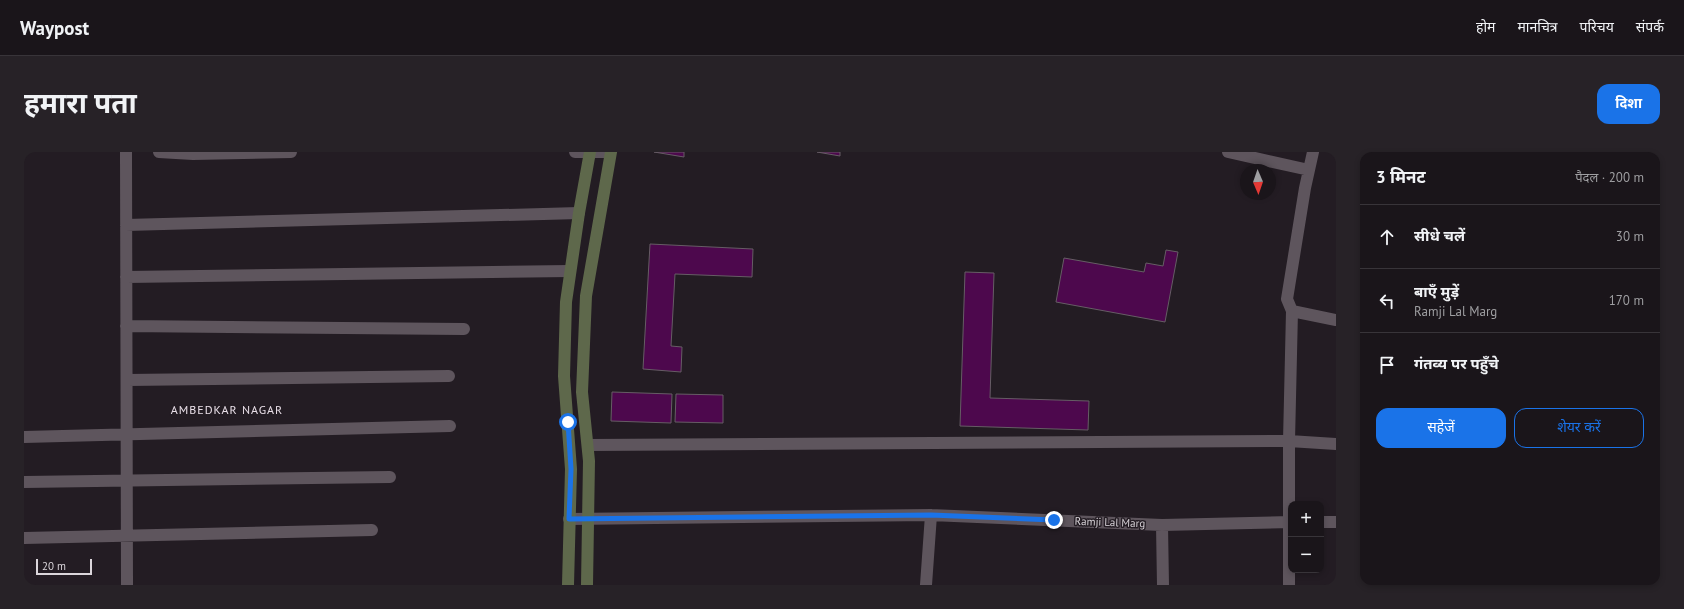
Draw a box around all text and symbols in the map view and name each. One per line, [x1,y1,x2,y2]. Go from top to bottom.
text: Waypost [20,16,89,40]
text: होम [1476,18,1495,36]
text: मानचित्र [1517,18,1558,36]
text: परिचय [1580,18,1614,36]
text: संपर्क [1636,18,1664,36]
text: हमारा पता [24,84,137,121]
button: दिशा [1597,84,1660,124]
north arrow [1240,164,1276,200]
text: 3 मिनट [1376,166,1426,188]
text: पैदल · 200 m [1575,169,1644,186]
icon: ahead [1376,226,1398,248]
text: सीधे चलें [1414,226,1465,245]
text: 30 m [1616,228,1644,245]
text: बाएँ मुड़ें [1414,282,1459,301]
icon: left [1376,290,1398,312]
text: 170 m [1609,292,1644,309]
text: Ramji Lal Marg [1414,303,1497,320]
icon: arrive [1376,354,1398,376]
text: गंतव्य पर पहुँचे [1414,354,1499,373]
district label: AMBEDKAR NAGAR [171,402,283,417]
button: सहेजें [1376,408,1506,448]
button: शेयर करें [1514,408,1644,448]
route start [559,413,577,431]
map controls [1288,501,1324,573]
button: + [1288,501,1324,537]
route end [1045,511,1063,529]
street label: Ramji Lal Marg [1075,514,1146,530]
button: − [1288,537,1324,573]
scale bar [36,557,92,576]
text: 20 m [42,559,66,573]

